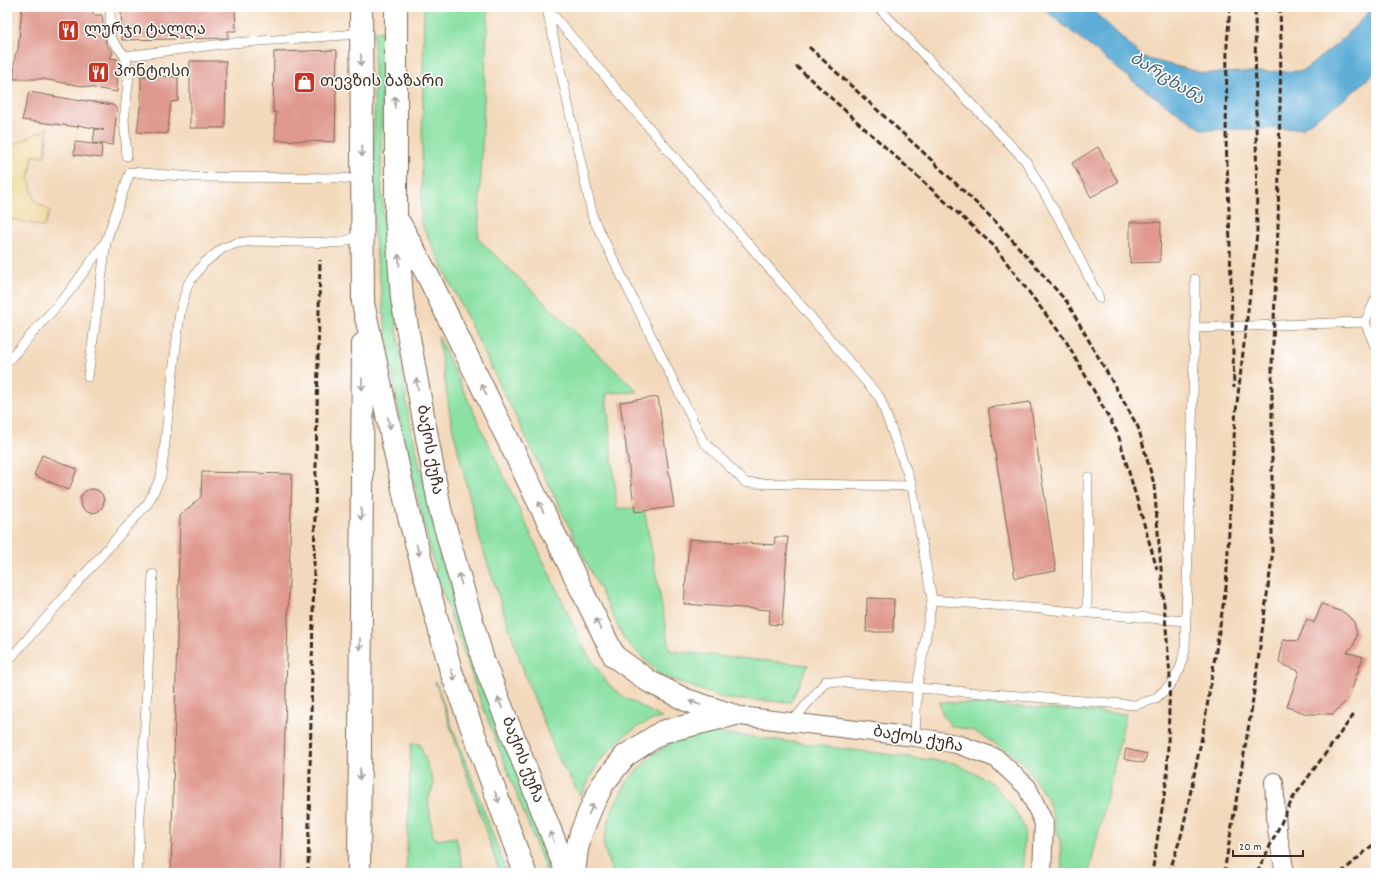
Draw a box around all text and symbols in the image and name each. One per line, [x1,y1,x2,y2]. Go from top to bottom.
restaurant icon: ლურჯი ტალღა [56,17,82,43]
place label: ლურჯი ტალღა [84,19,206,42]
water label: ბარცხანა [1124,48,1208,113]
one-way arrow [357,53,365,66]
restaurant icon: პონტოსი [85,59,111,85]
place label: პონტოსი [114,61,190,84]
shop icon: თევზის ბაზარი [292,69,318,95]
place label: თევზის ბაზარი [320,71,444,94]
one-way arrow [391,96,399,109]
one-way arrow [358,144,365,157]
one-way arrow [396,254,403,267]
one-way arrow [358,377,366,390]
one-way arrow [413,378,421,391]
one-way arrow [479,384,487,396]
street label: ბაქოს ქუჩა [410,403,448,497]
one-way arrow [385,416,393,429]
one-way arrow [537,501,544,513]
one-way arrow [357,507,365,520]
one-way arrow [415,543,422,556]
one-way arrow [456,573,463,586]
one-way arrow [594,618,601,630]
one-way arrow [357,637,364,650]
one-way arrow [450,668,457,681]
one-way arrow [495,697,503,709]
one-way arrow [689,698,701,706]
street label: ბაქოს ქუჩა [495,713,549,807]
street label: ბაქოს ქუჩა [871,721,965,759]
one-way arrow [356,767,364,780]
one-way arrow [494,791,502,803]
one-way arrow [588,803,595,815]
one-way arrow [548,831,556,843]
scale bar [1233,832,1303,858]
text: 20 m [1239,839,1262,856]

